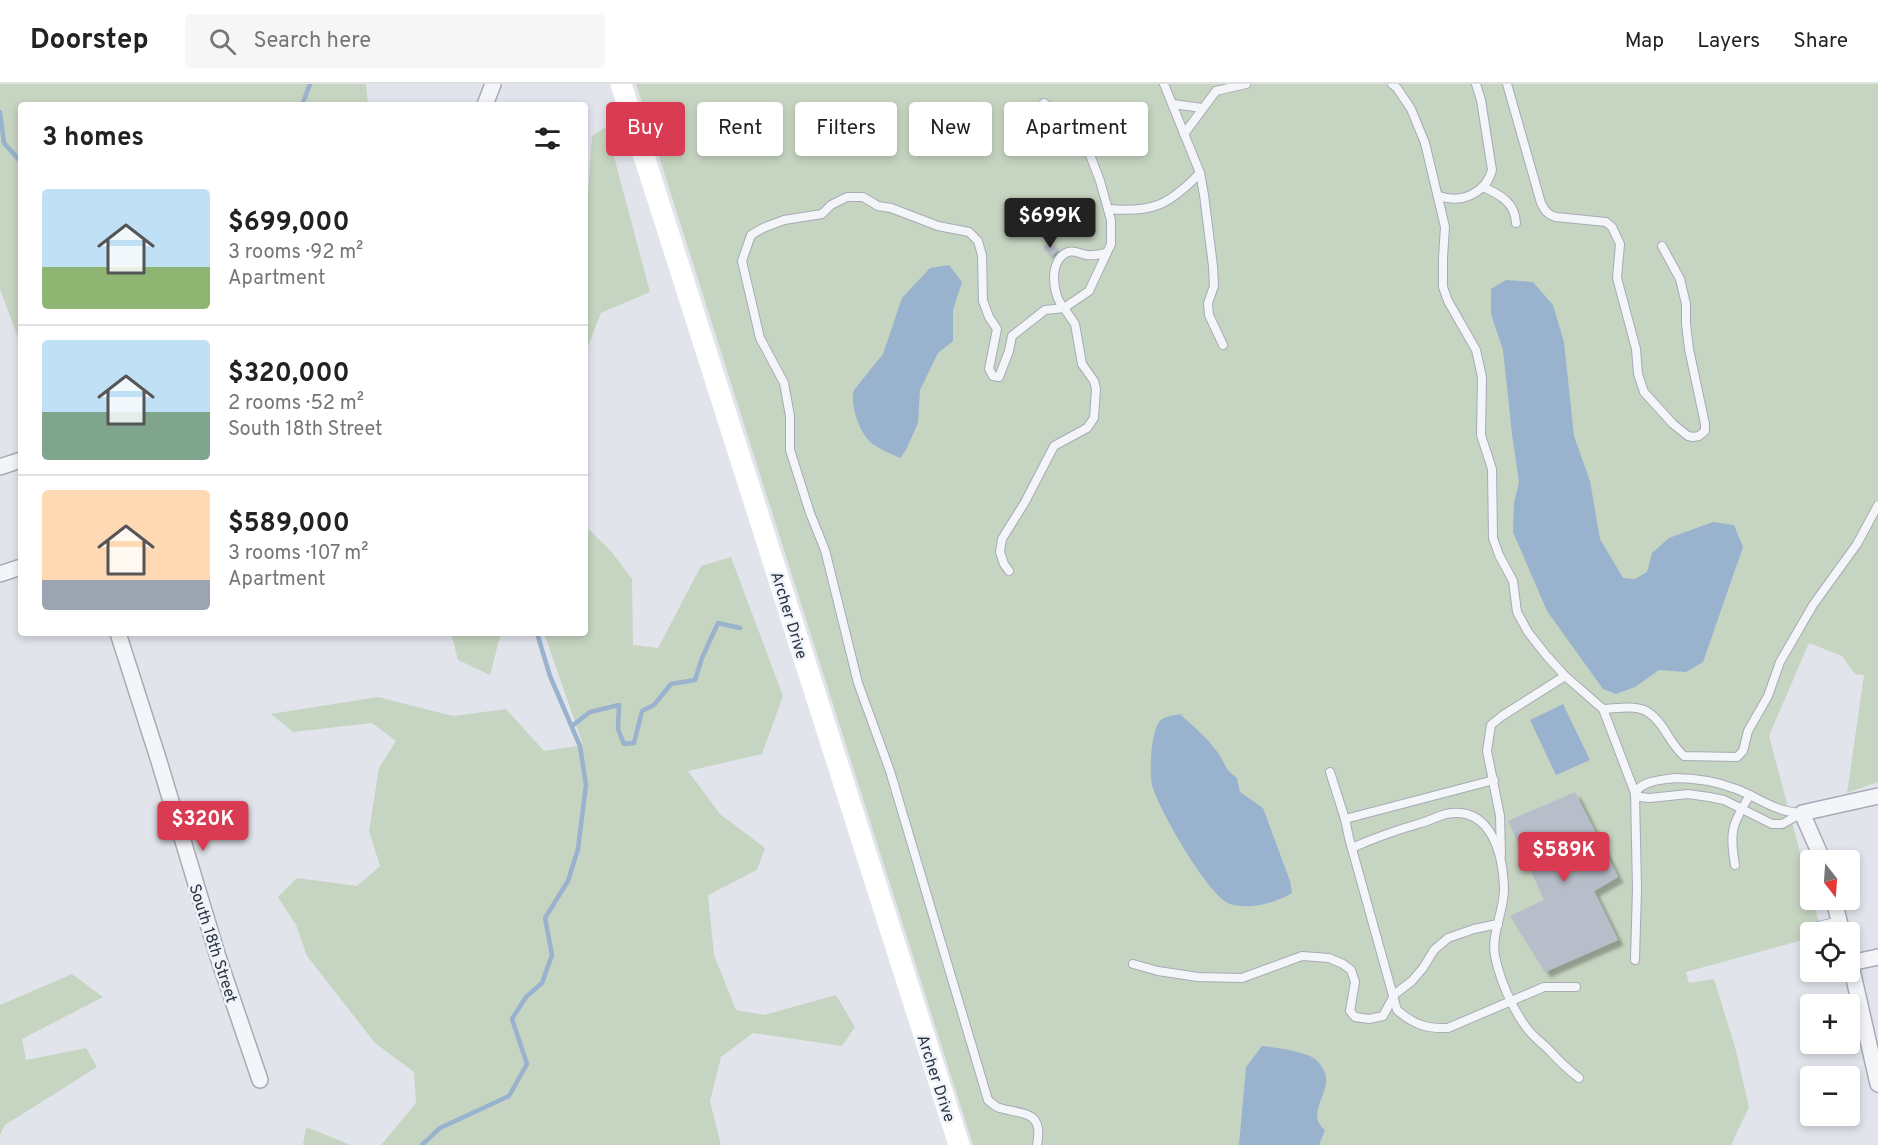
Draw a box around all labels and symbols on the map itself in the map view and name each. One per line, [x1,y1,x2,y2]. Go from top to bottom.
pin: $699K [1008,198,1092,249]
street label: Archer Drive [765,569,811,662]
pin: $320K [161,801,245,852]
pin: $589K [1522,832,1606,883]
north arrow [1800,850,1860,910]
street label: South 18th Street [183,882,241,1006]
street label: Archer Drive [912,1032,959,1125]

